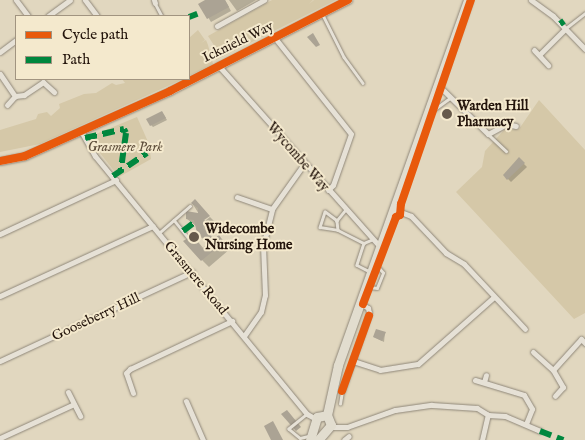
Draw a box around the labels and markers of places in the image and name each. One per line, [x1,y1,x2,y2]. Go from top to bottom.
place label: Warden Hill Pharmacy [457,98,529,130]
marker: Warden Hill Pharmacy [441,108,453,120]
place label: Widecombe Nursing Home [205,221,292,253]
marker: Widecombe Nursing Home [187,230,201,244]

